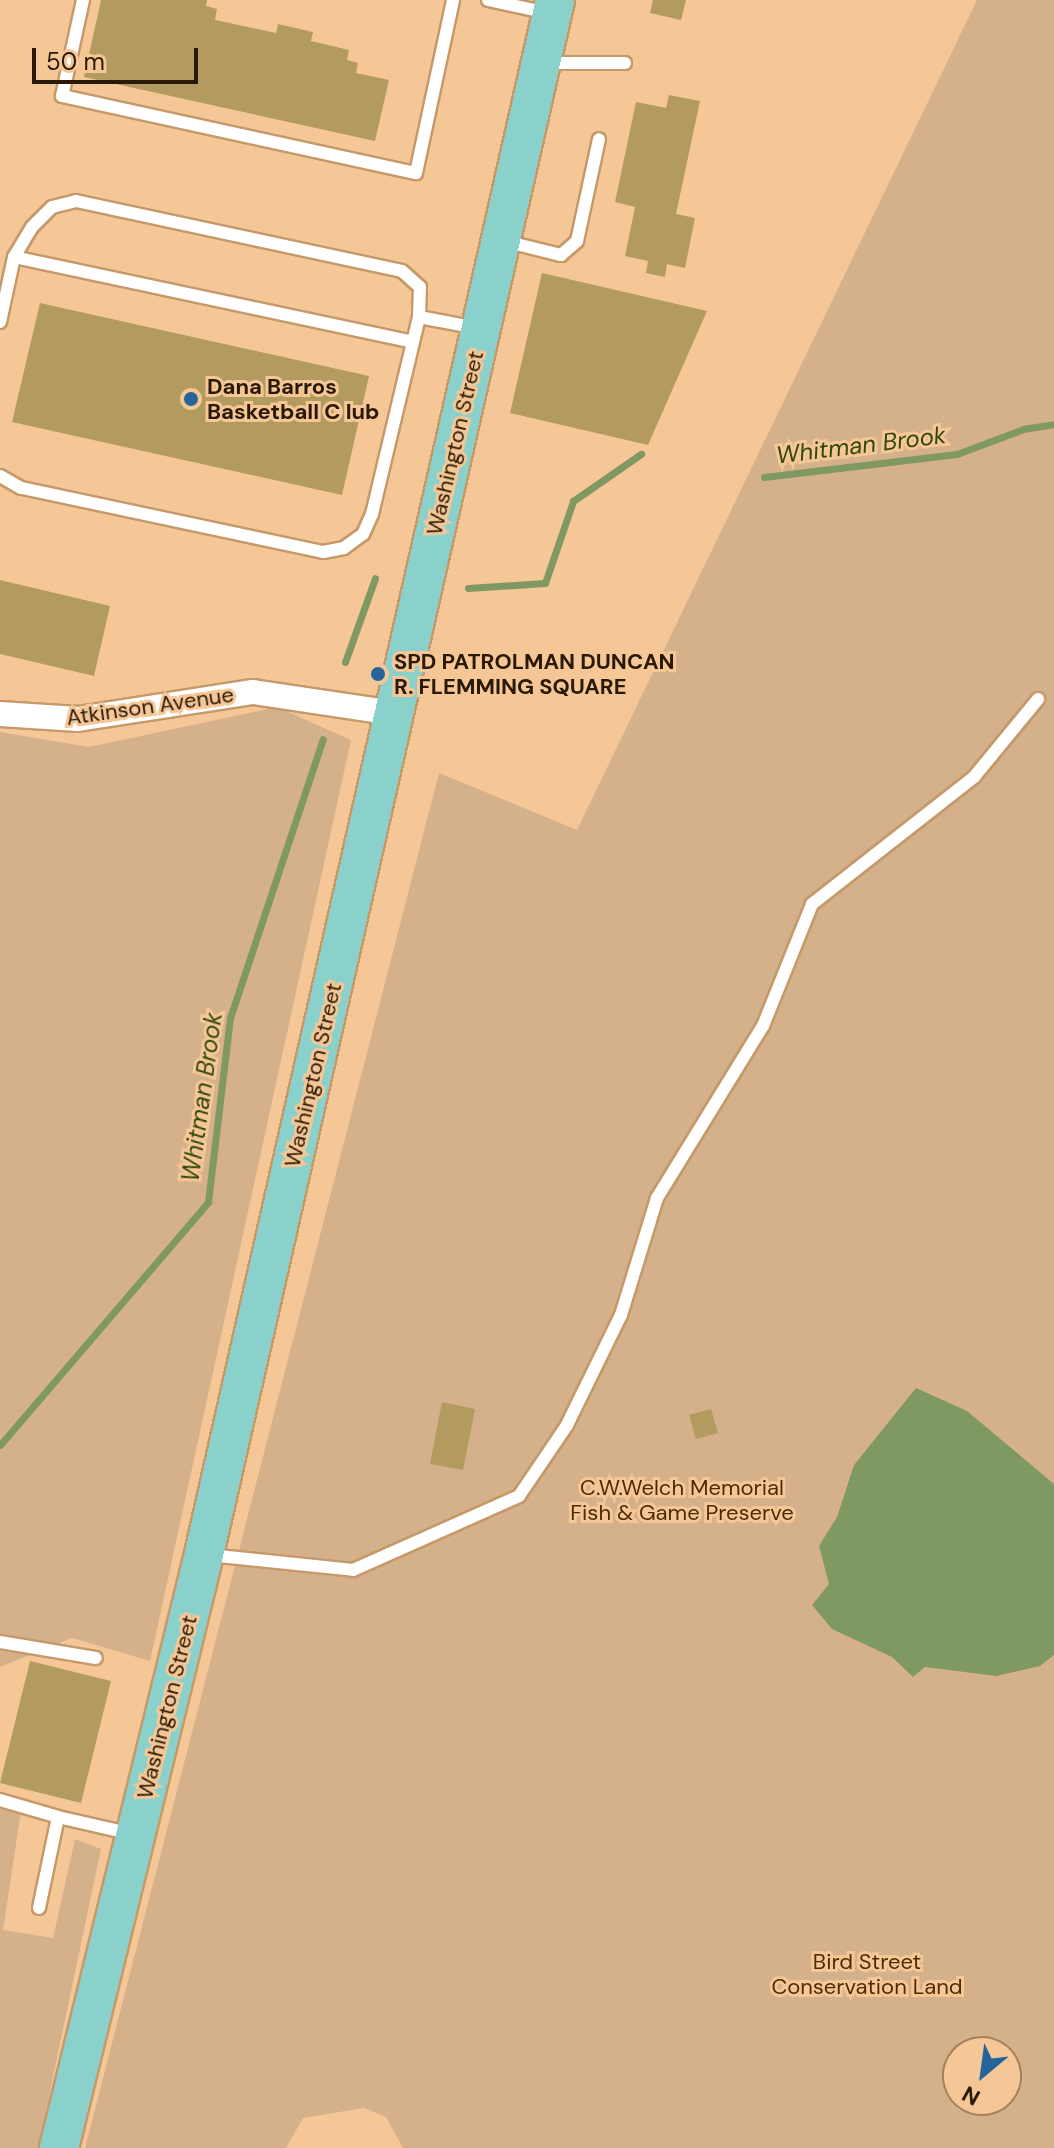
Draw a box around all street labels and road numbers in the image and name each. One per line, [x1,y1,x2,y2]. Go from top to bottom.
street label: Washington Street [421,348,489,538]
street label: Atkinson Avenue [65,681,235,731]
street label: Washington Street [279,980,347,1170]
street label: Washington Street [131,1612,203,1802]

